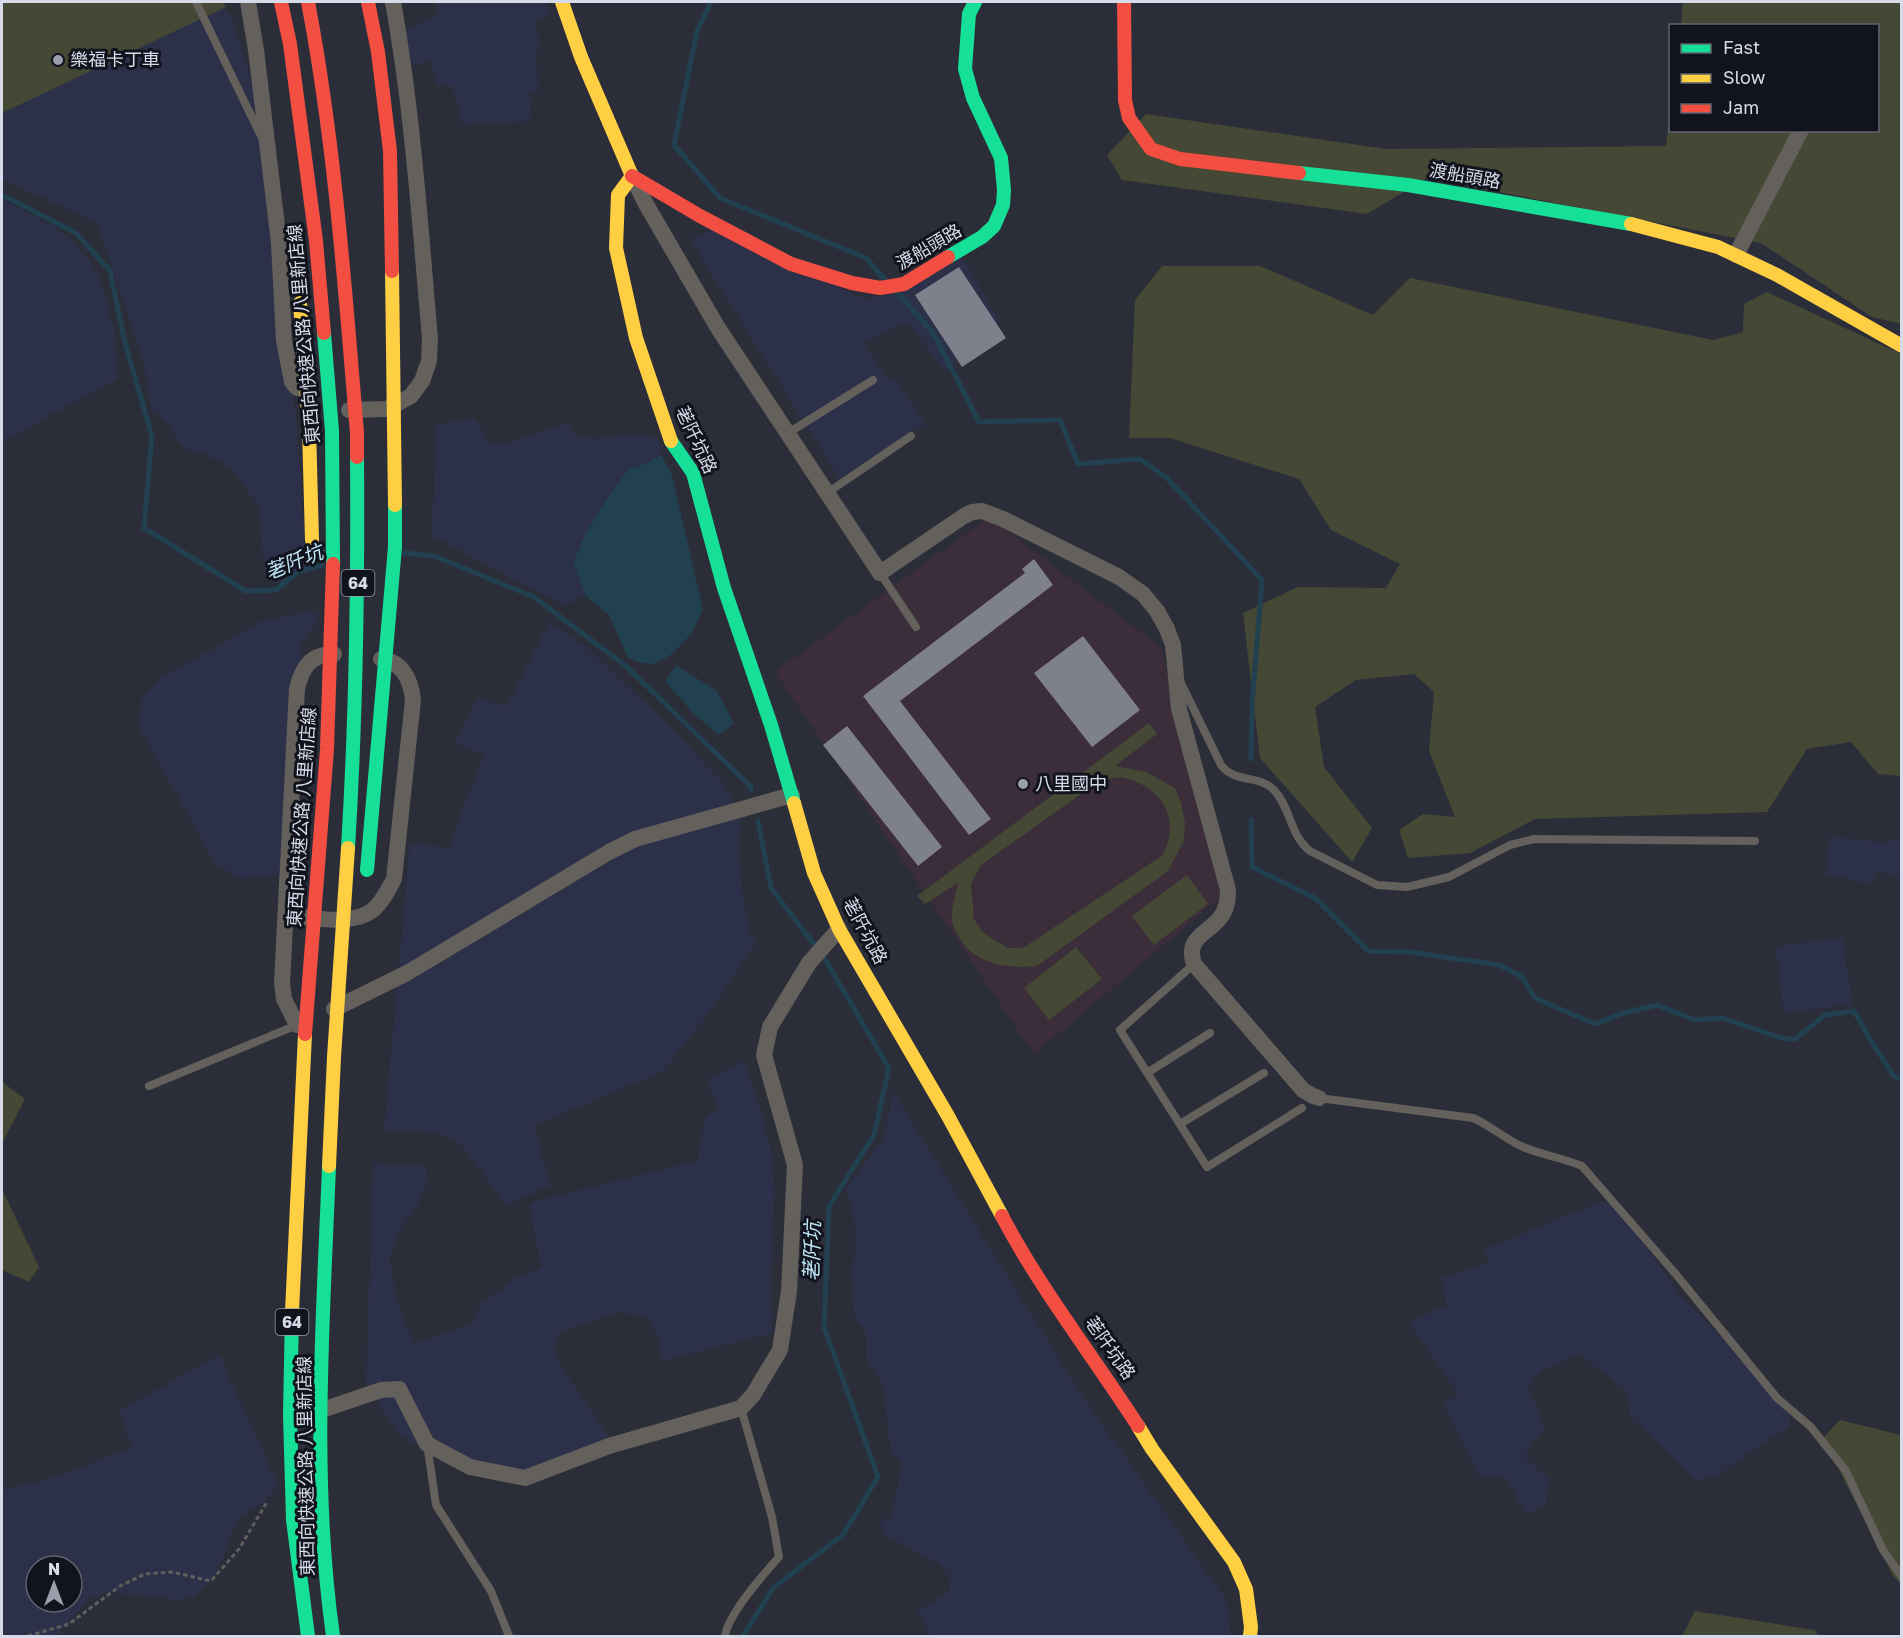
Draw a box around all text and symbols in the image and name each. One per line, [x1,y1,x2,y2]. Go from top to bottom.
legend [1669,24,1879,132]
text: Fast [1723,36,1760,58]
place label: 樂福卡丁車 [70,48,160,70]
marker: 樂福卡丁車 [51,53,65,67]
text: Slow [1723,66,1766,88]
text: Jam [1723,96,1759,118]
street label: 渡船頭路 [1428,158,1503,192]
street label: 渡船頭路 [892,219,965,274]
street label: 東西向快速公路 八里新店線 [282,223,324,445]
street label: 荖阡坑路 [672,402,722,477]
water label: 荖阡坑 [261,538,329,583]
road number: 64 [342,570,374,596]
street label: 東西向快速公路 八里新店線 [282,706,320,928]
place label: 八里國中 [1035,772,1107,794]
marker: 八里國中 [1016,777,1030,791]
street label: 荖阡坑路 [839,894,892,967]
water label: 荖阡坑 [798,1218,824,1281]
road number: 64 [276,1309,308,1335]
street label: 荖阡坑路 [1081,1312,1140,1383]
street label: 東西向快速公路 八里新店線 [292,1356,318,1576]
north arrow [24,1554,84,1614]
text: N [48,1559,60,1579]

